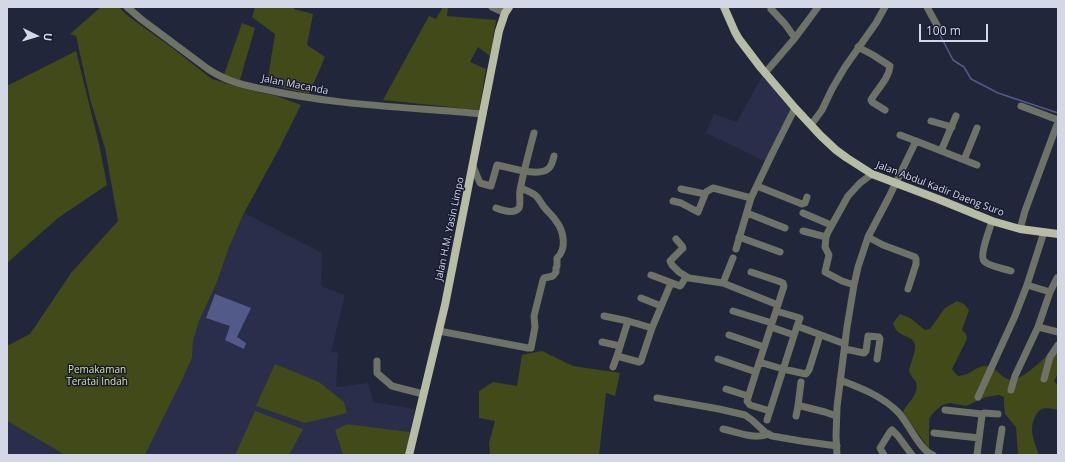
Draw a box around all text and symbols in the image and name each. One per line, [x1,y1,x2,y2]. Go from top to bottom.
north arrow [16,16,56,56]
scale bar [921,16,990,42]
text: 100 m [926,22,961,39]
text: U [41,32,56,42]
street label: Jalan Macanda [261,73,329,97]
street label: Jalan Abdul Kadir Daeng Suro [874,159,1006,219]
street label: Jalan H.M. Yasin Limpo [433,176,467,282]
park label: Pemakaman Teratai Indah [66,364,128,388]

